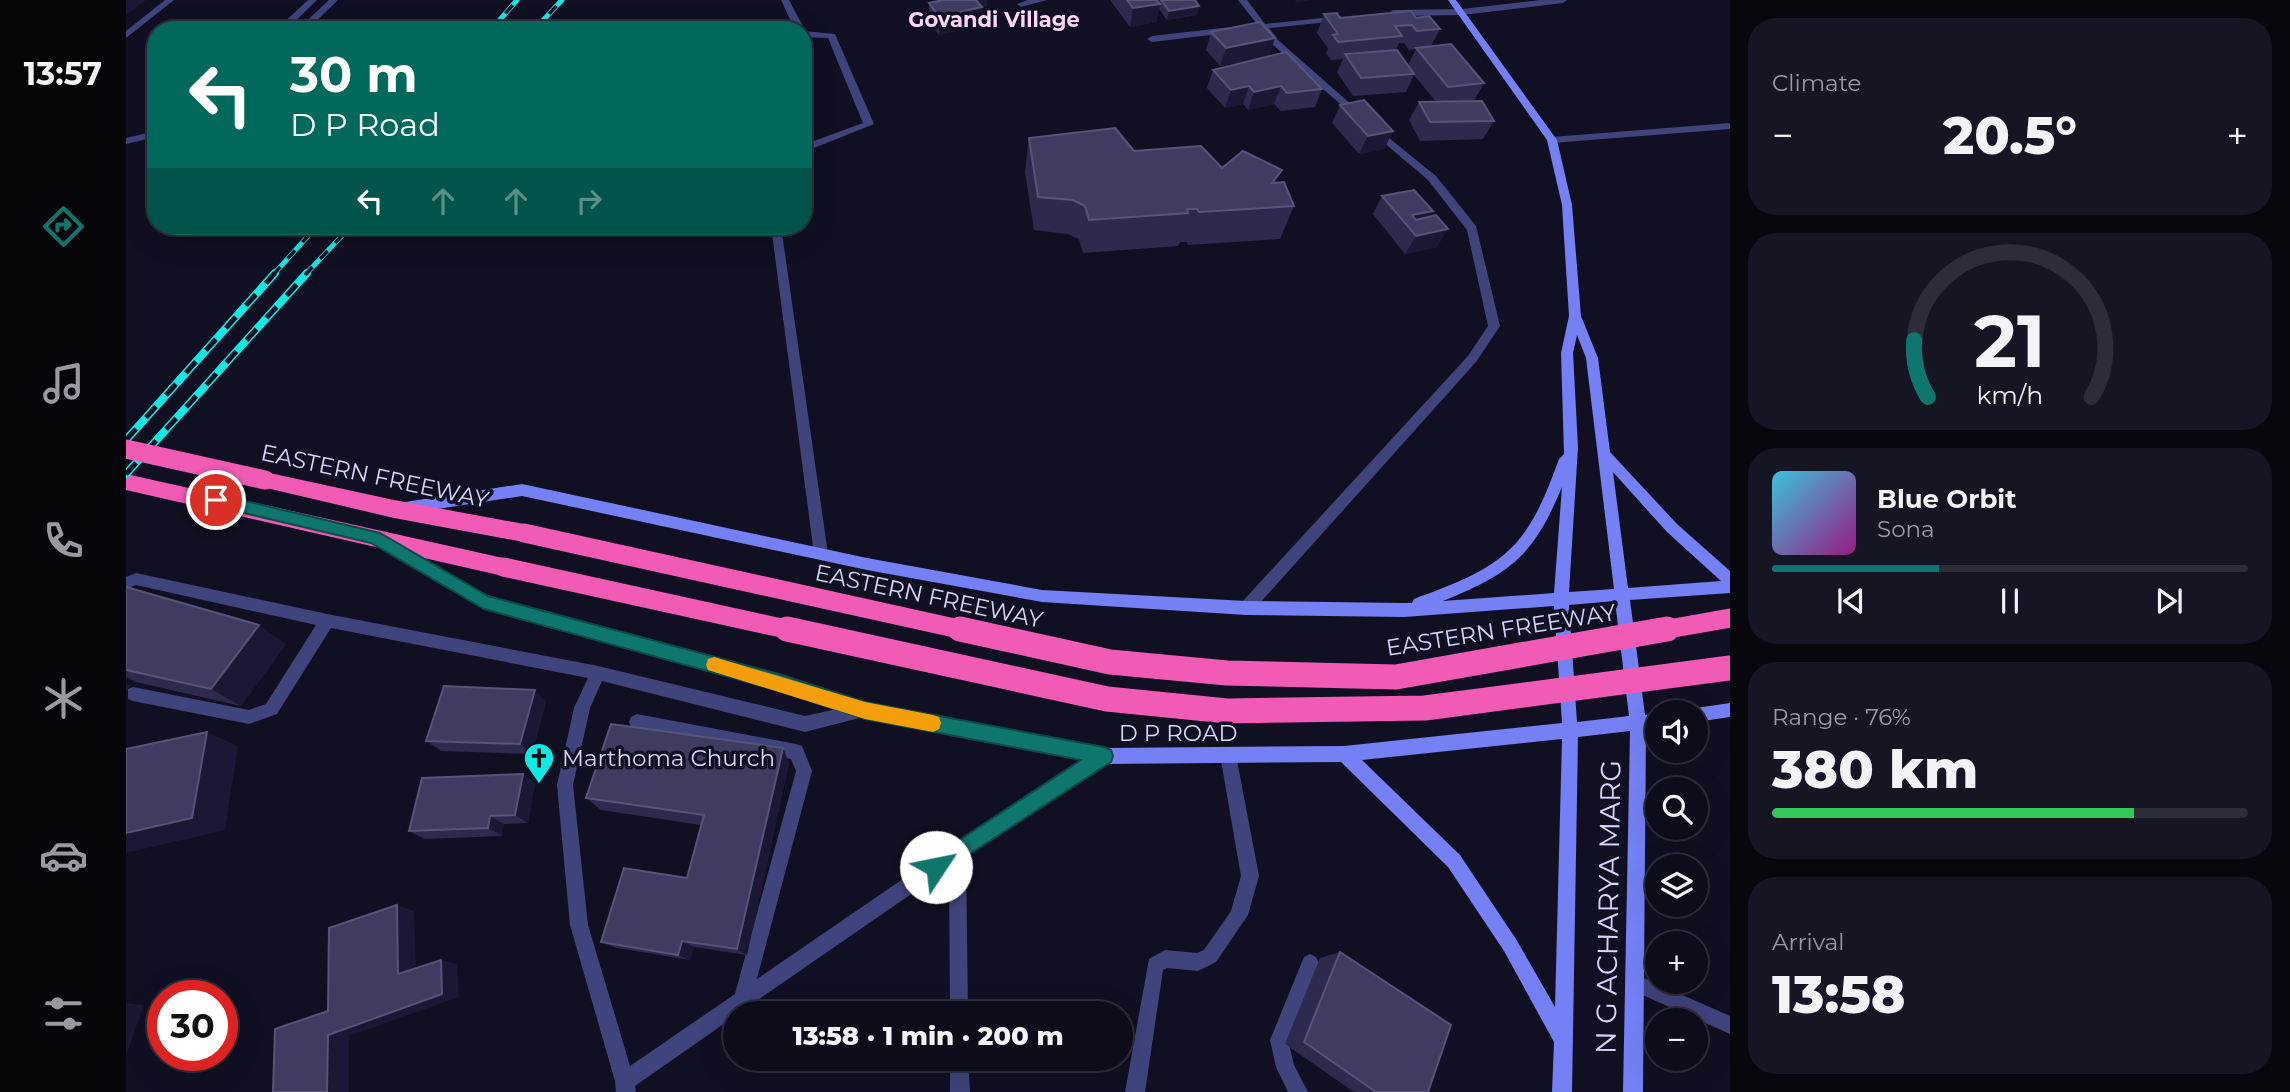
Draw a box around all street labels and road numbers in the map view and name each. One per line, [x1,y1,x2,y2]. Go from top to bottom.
street label: EASTERN FREEWAY [259,438,492,514]
street label: EASTERN FREEWAY [813,558,1046,634]
street label: EASTERN FREEWAY [1384,598,1618,662]
street label: D P ROAD [1119,719,1237,747]
street label: N G ACHARYA MARG [1588,760,1628,1054]

